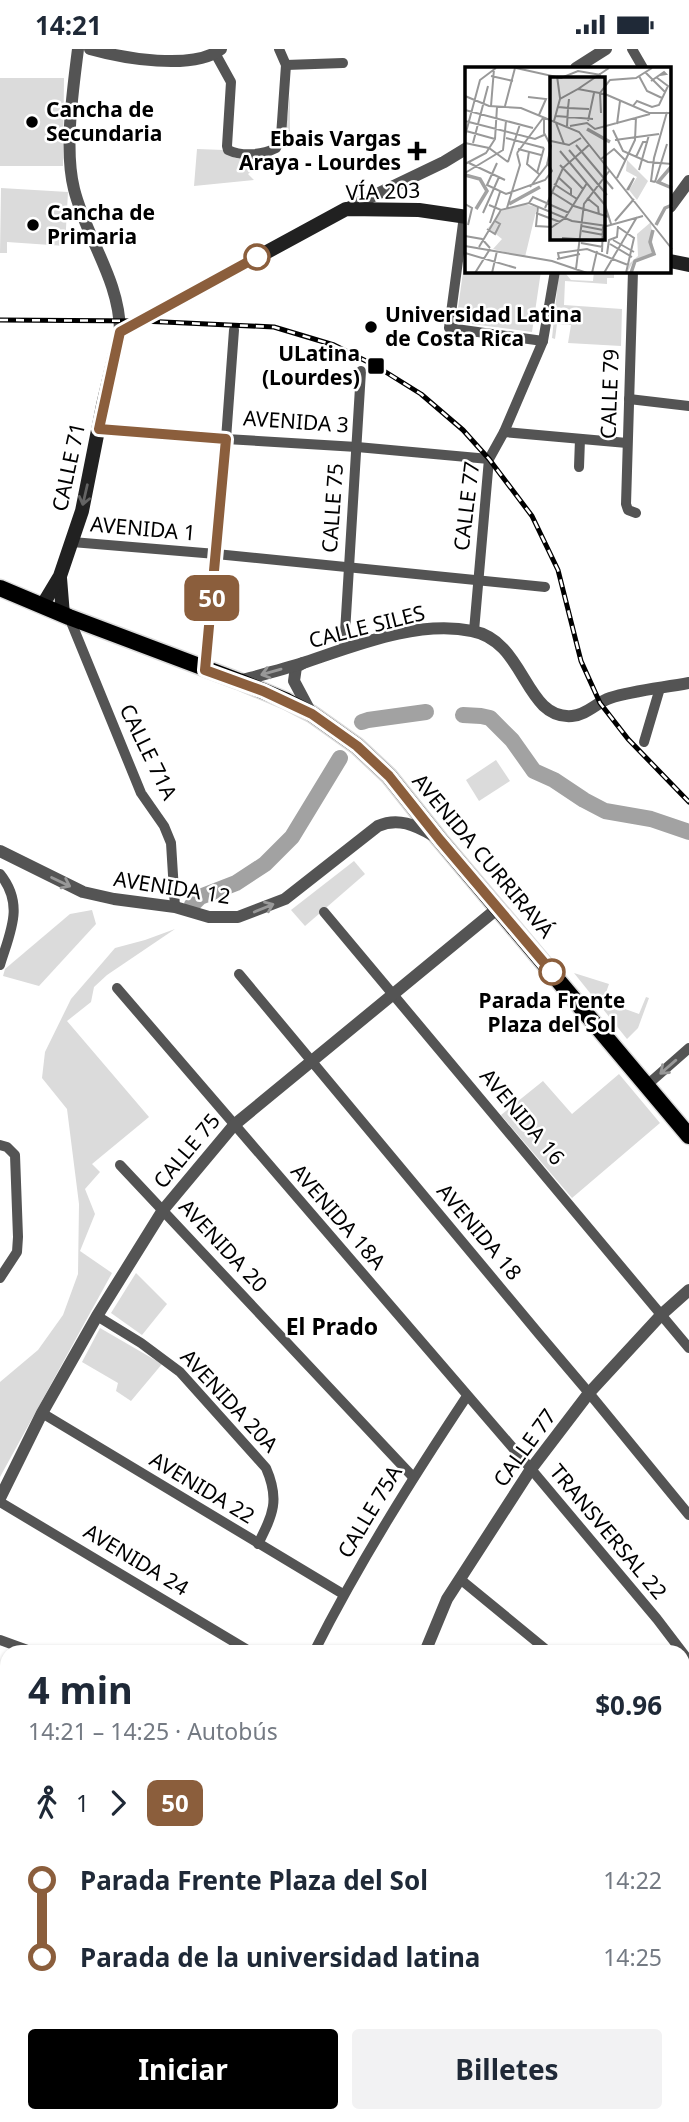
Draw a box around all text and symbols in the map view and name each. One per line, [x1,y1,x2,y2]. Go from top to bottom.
text: 14:21 [35,7,102,43]
inset map [465,67,672,273]
place label: Cancha de Secundaria [46,95,162,147]
marker: Cancha de Secundaria [24,114,40,130]
place label: Ebais Vargas Araya - Lourdes [239,124,401,176]
marker: Ebais Vargas Araya - Lourdes [407,141,427,161]
street label: VÍA 203 [345,176,421,206]
place label: Cancha de Primaria [47,198,155,250]
marker: Cancha de Primaria [25,217,41,233]
unlabelled marker [244,244,270,270]
place label: Universidad Latina de Costa Rica [385,300,582,352]
marker: Universidad Latina de Costa Rica [363,319,379,335]
place label: ULatina (Lourdes) [262,339,360,391]
street label: CALLE 79 [593,349,625,439]
marker: ULatina (Lourdes) [366,356,386,376]
street label: AVENIDA 3 [242,403,350,439]
street label: CALLE 71 [45,420,91,514]
street label: CALLE 77 [447,460,485,552]
street label: CALLE 75 [315,462,349,554]
one-way arrow [78,483,92,506]
street label: AVENIDA 1 [89,509,197,547]
line badge: 50 [180,575,244,621]
text: 50 [198,581,226,614]
street label: CALLE SILES [306,598,428,654]
one-way arrow [261,666,283,679]
street label: CALLE 71A [114,699,184,805]
street label: AVENIDA CURRIRAVÁ [407,767,561,944]
street label: AVENIDA 12 [112,864,232,910]
one-way arrow [50,876,71,889]
one-way arrow [253,900,275,913]
marker: Parada Frente Plaza del Sol [539,959,565,985]
place label: Parada Frente Plaza del Sol [479,986,625,1038]
one-way arrow [659,1059,677,1075]
street label: AVENIDA 16 [474,1062,571,1170]
street label: CALLE 75 [147,1107,226,1194]
street label: AVENIDA 18A [285,1158,393,1275]
street label: AVENIDA 18 [431,1177,528,1285]
street label: AVENIDA 20 [173,1193,274,1298]
district label: El Prado [286,1310,378,1342]
street label: AVENIDA 20A [175,1343,285,1458]
street label: CALLE 77 [486,1403,562,1492]
street label: AVENIDA 22 [145,1445,260,1529]
street label: TRANSVERSAL 22 [544,1458,674,1605]
street label: CALLE 75A [331,1460,408,1563]
street label: AVENIDA 24 [79,1517,194,1601]
text: 4 min [28,1663,133,1715]
text: $0.96 [595,1687,662,1723]
text: 14:21 – 14:25 · Autobús [28,1715,278,1747]
icon: walk [28,1784,66,1822]
icon: forward [99,1784,137,1822]
text: 50 [161,1786,189,1819]
text: 1 [76,1787,89,1819]
text: Parada Frente Plaza del Sol [80,1862,428,1898]
text: 14:22 [603,1864,662,1896]
text: Parada de la universidad latina [80,1939,480,1975]
text: 14:25 [603,1941,662,1973]
button: Iniciar [28,2029,338,2109]
button: Billetes [352,2029,662,2109]

